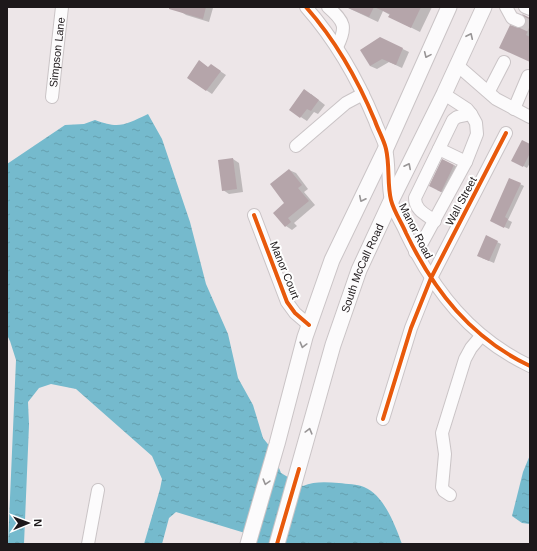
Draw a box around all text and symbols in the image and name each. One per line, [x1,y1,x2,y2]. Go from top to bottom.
street label: Simpson Lane [47,17,67,88]
one-way arrow [465,33,473,41]
one-way arrow [424,52,432,59]
one-way arrow [403,163,411,170]
street label: Wall Street [443,175,479,227]
one-way arrow [359,195,367,202]
street label: Manor Road [397,201,435,261]
street label: South McCall Road [339,222,386,314]
street label: Manor Court [268,239,302,301]
one-way arrow [299,342,308,349]
one-way arrow [305,428,313,435]
one-way arrow [262,478,271,485]
north arrow [8,503,48,543]
text: N [32,519,44,527]

